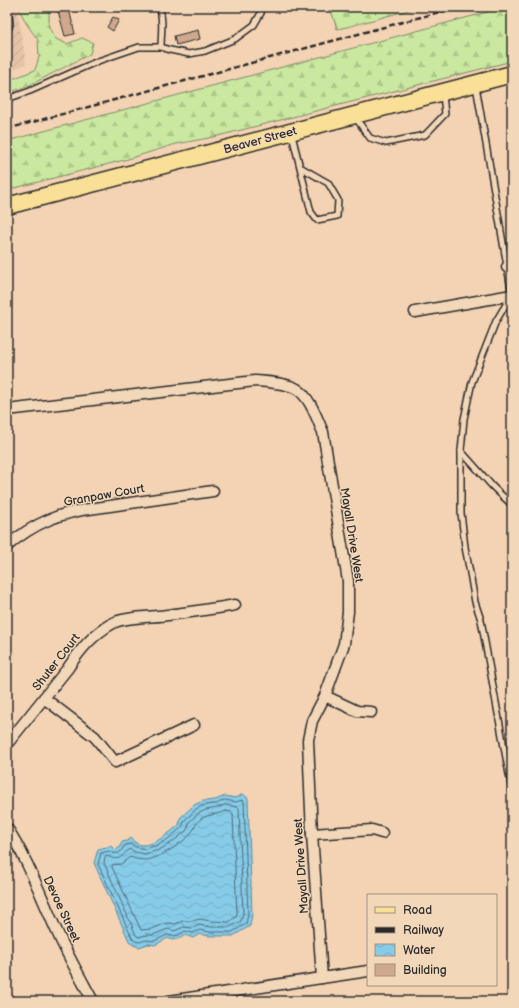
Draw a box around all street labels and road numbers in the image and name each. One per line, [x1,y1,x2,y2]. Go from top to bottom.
street label: Beaver Street [222,123,299,157]
street label: Granpaw Court [63,481,146,510]
street label: Mayall Drive West [337,487,366,584]
street label: Shuter Court [29,630,84,694]
street label: Mayall Drive West [291,817,312,914]
street label: Devoe Street [40,874,84,945]

